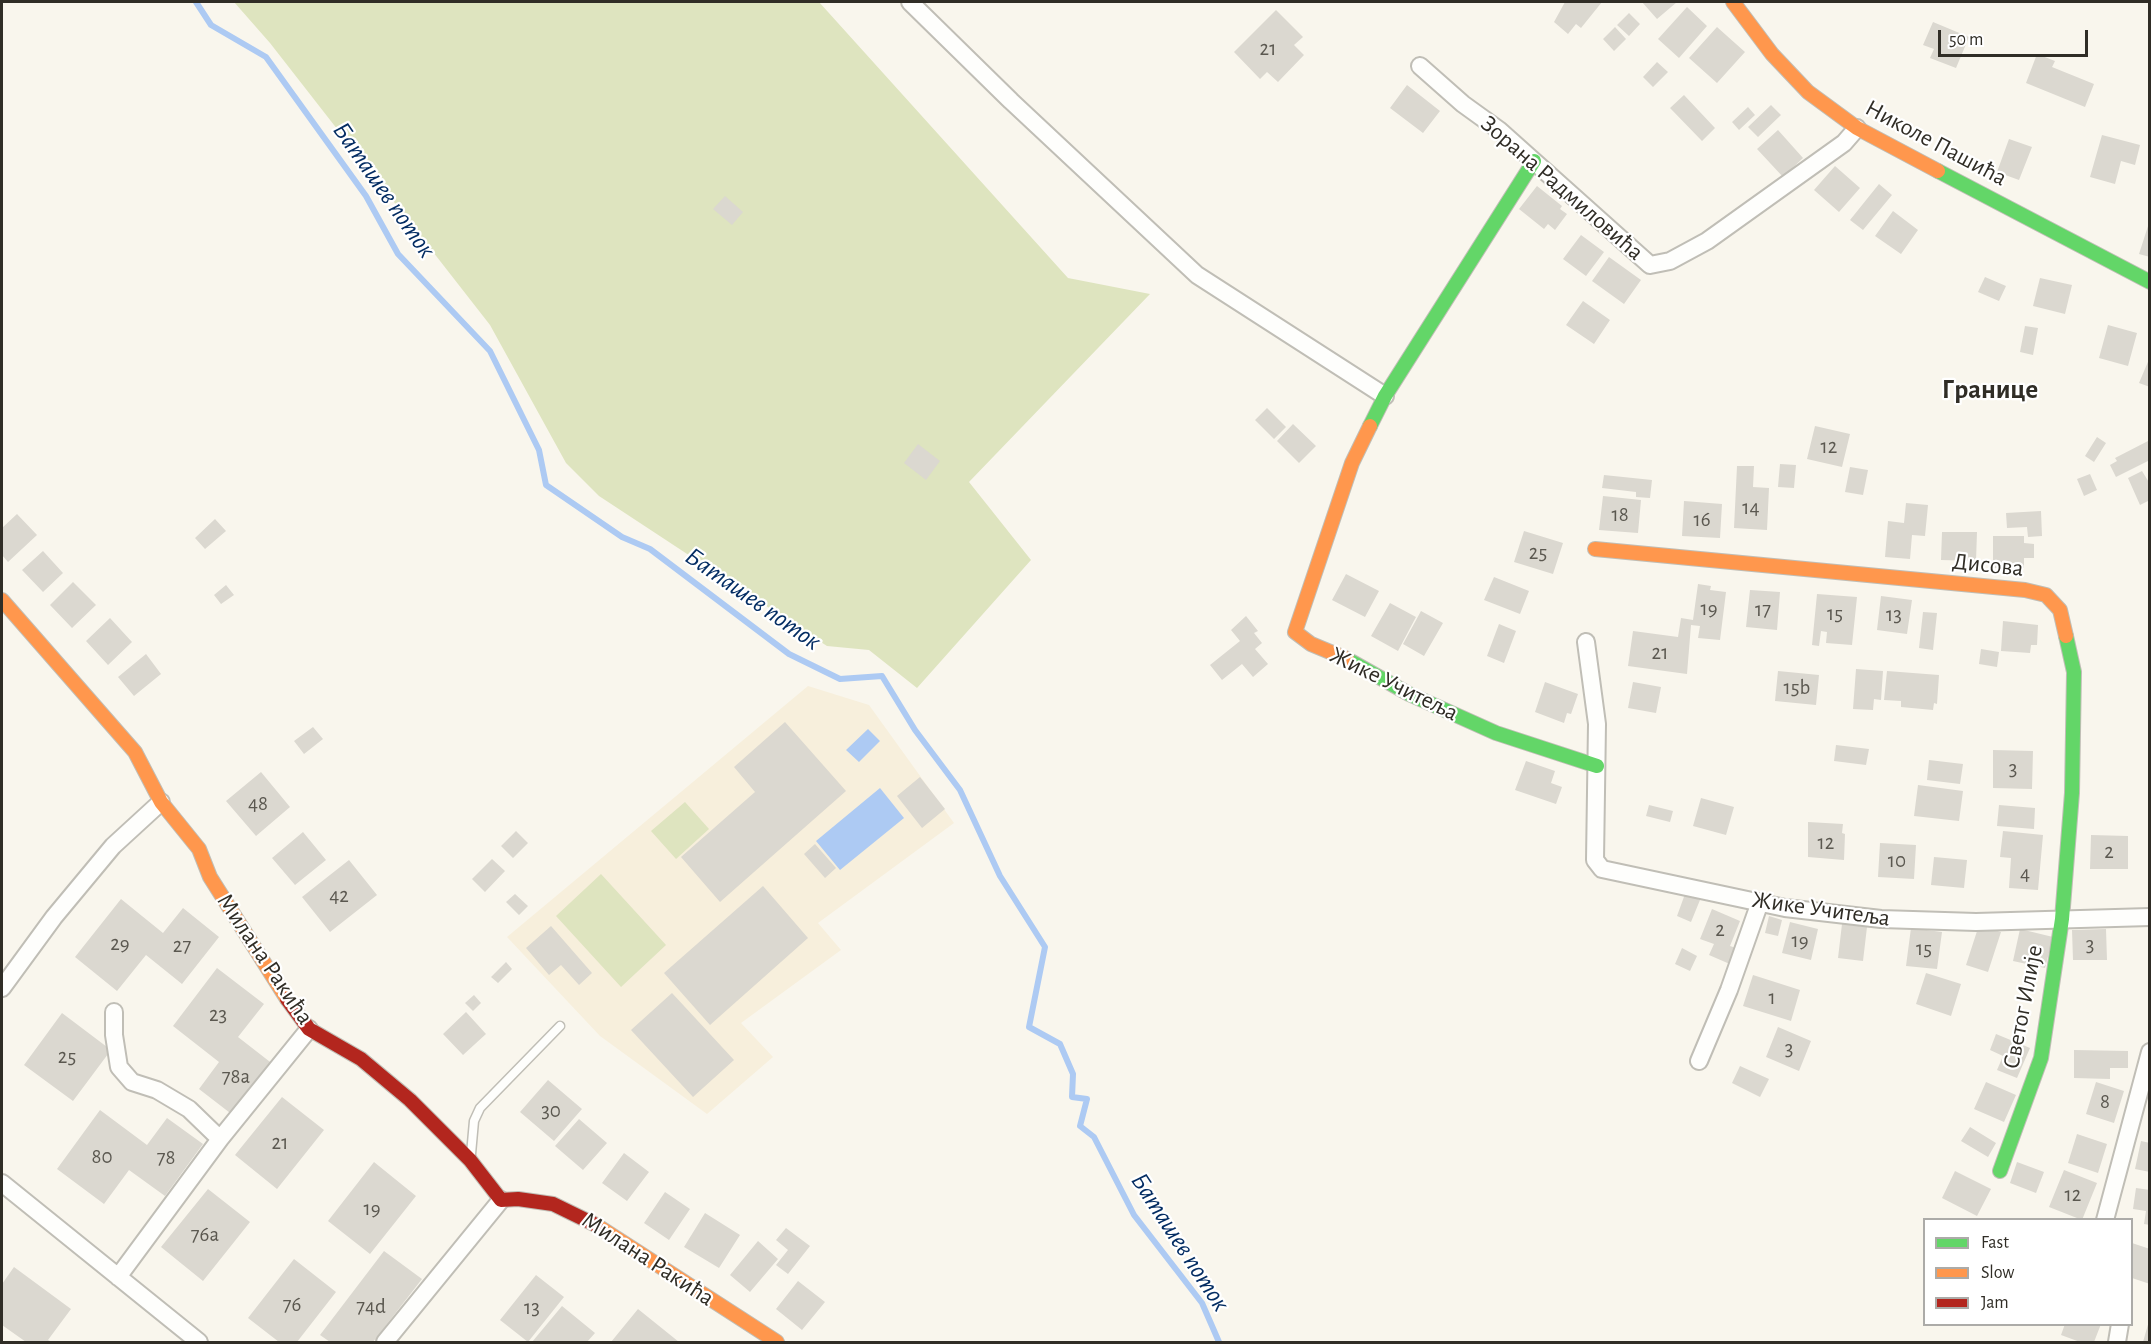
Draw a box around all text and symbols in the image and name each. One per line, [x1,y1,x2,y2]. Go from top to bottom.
scale bar [1941,18,2091,56]
text: 50 m [1949,31,1983,49]
house number: 21 [1260,36,1276,62]
street label: Николе Пашића [1860,94,2012,192]
street label: Зорана Радмиловића [1475,109,1649,267]
water label: Баташев поток [326,116,442,264]
district label: Границе [1942,374,2038,406]
house number: 12 [1821,434,1837,460]
house number: 14 [1742,495,1760,521]
house number: 18 [1611,502,1629,528]
house number: 16 [1693,507,1711,533]
house number: 25 [1529,540,1547,566]
water label: Баташев поток [679,541,827,657]
street label: Дисова [1951,547,2025,583]
house number: 19 [1700,596,1718,622]
house number: 17 [1755,597,1771,623]
house number: 15 [1827,601,1843,627]
house number: 13 [1886,602,1902,628]
house number: 21 [1652,640,1668,666]
street label: Жике Учитеља [1325,641,1463,727]
house number: 15b [1784,675,1810,701]
house number: 3 [2009,756,2017,782]
house number: 48 [248,791,268,817]
house number: 12 [1818,830,1834,856]
house number: 2 [2104,839,2114,865]
house number: 10 [1888,848,1906,874]
house number: 4 [2020,861,2030,887]
house number: 42 [329,883,349,909]
street label: Жике Учитеља [1750,885,1892,933]
street label: Милана Ракића [211,888,319,1030]
house number: 2 [1715,917,1725,943]
house number: 19 [1791,928,1809,954]
house number: 29 [110,931,130,957]
house number: 3 [2086,932,2094,958]
house number: 27 [173,933,191,959]
house number: 15 [1916,936,1932,962]
street label: Светог Илије [1997,943,2049,1071]
house number: 1 [1768,985,1776,1011]
house number: 23 [209,1002,227,1028]
house number: 3 [1785,1036,1793,1062]
house number: 25 [58,1044,76,1070]
house number: 78a [222,1064,250,1090]
house number: 8 [2100,1089,2110,1115]
house number: 30 [541,1098,561,1124]
house number: 21 [272,1130,288,1156]
house number: 80 [91,1144,113,1170]
house number: 78 [157,1145,175,1171]
water label: Баташев поток [1124,1167,1236,1317]
house number: 12 [2065,1182,2081,1208]
house number: 19 [363,1196,381,1222]
street label: Милана Ракића [576,1206,720,1312]
legend [1923,1218,2133,1326]
house number: 76a [191,1222,219,1248]
text: Fast [1981,1234,2009,1252]
text: Slow [1981,1264,2014,1282]
house number: 76 [283,1292,301,1318]
house number: 74d [356,1294,386,1320]
text: Jam [1981,1294,2009,1312]
house number: 13 [524,1295,540,1321]

